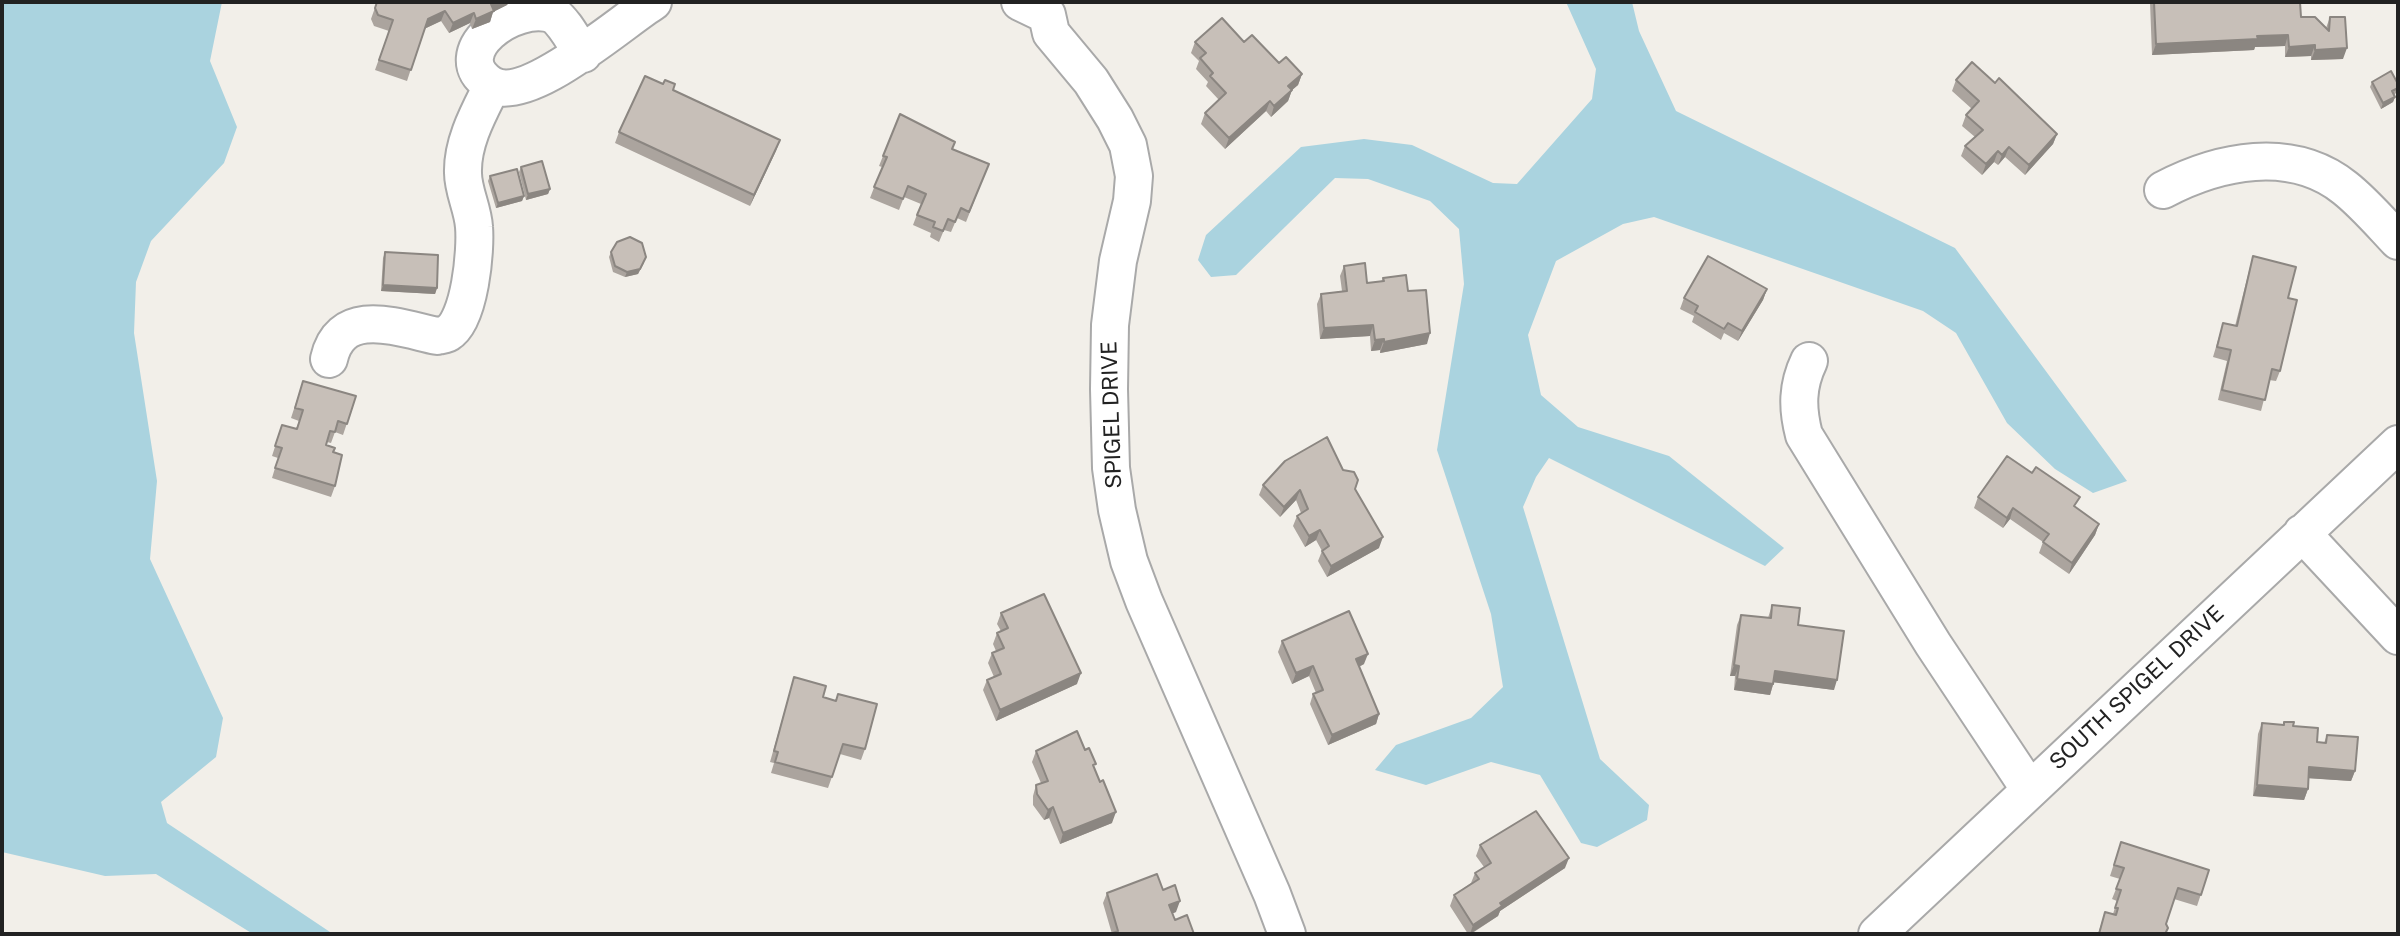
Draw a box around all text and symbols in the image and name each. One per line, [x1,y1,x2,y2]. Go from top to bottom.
street label: SPIGEL DRIVE [1096,341,1128,489]
street label: SOUTH SPIGEL DRIVE [2044,600,2230,776]

